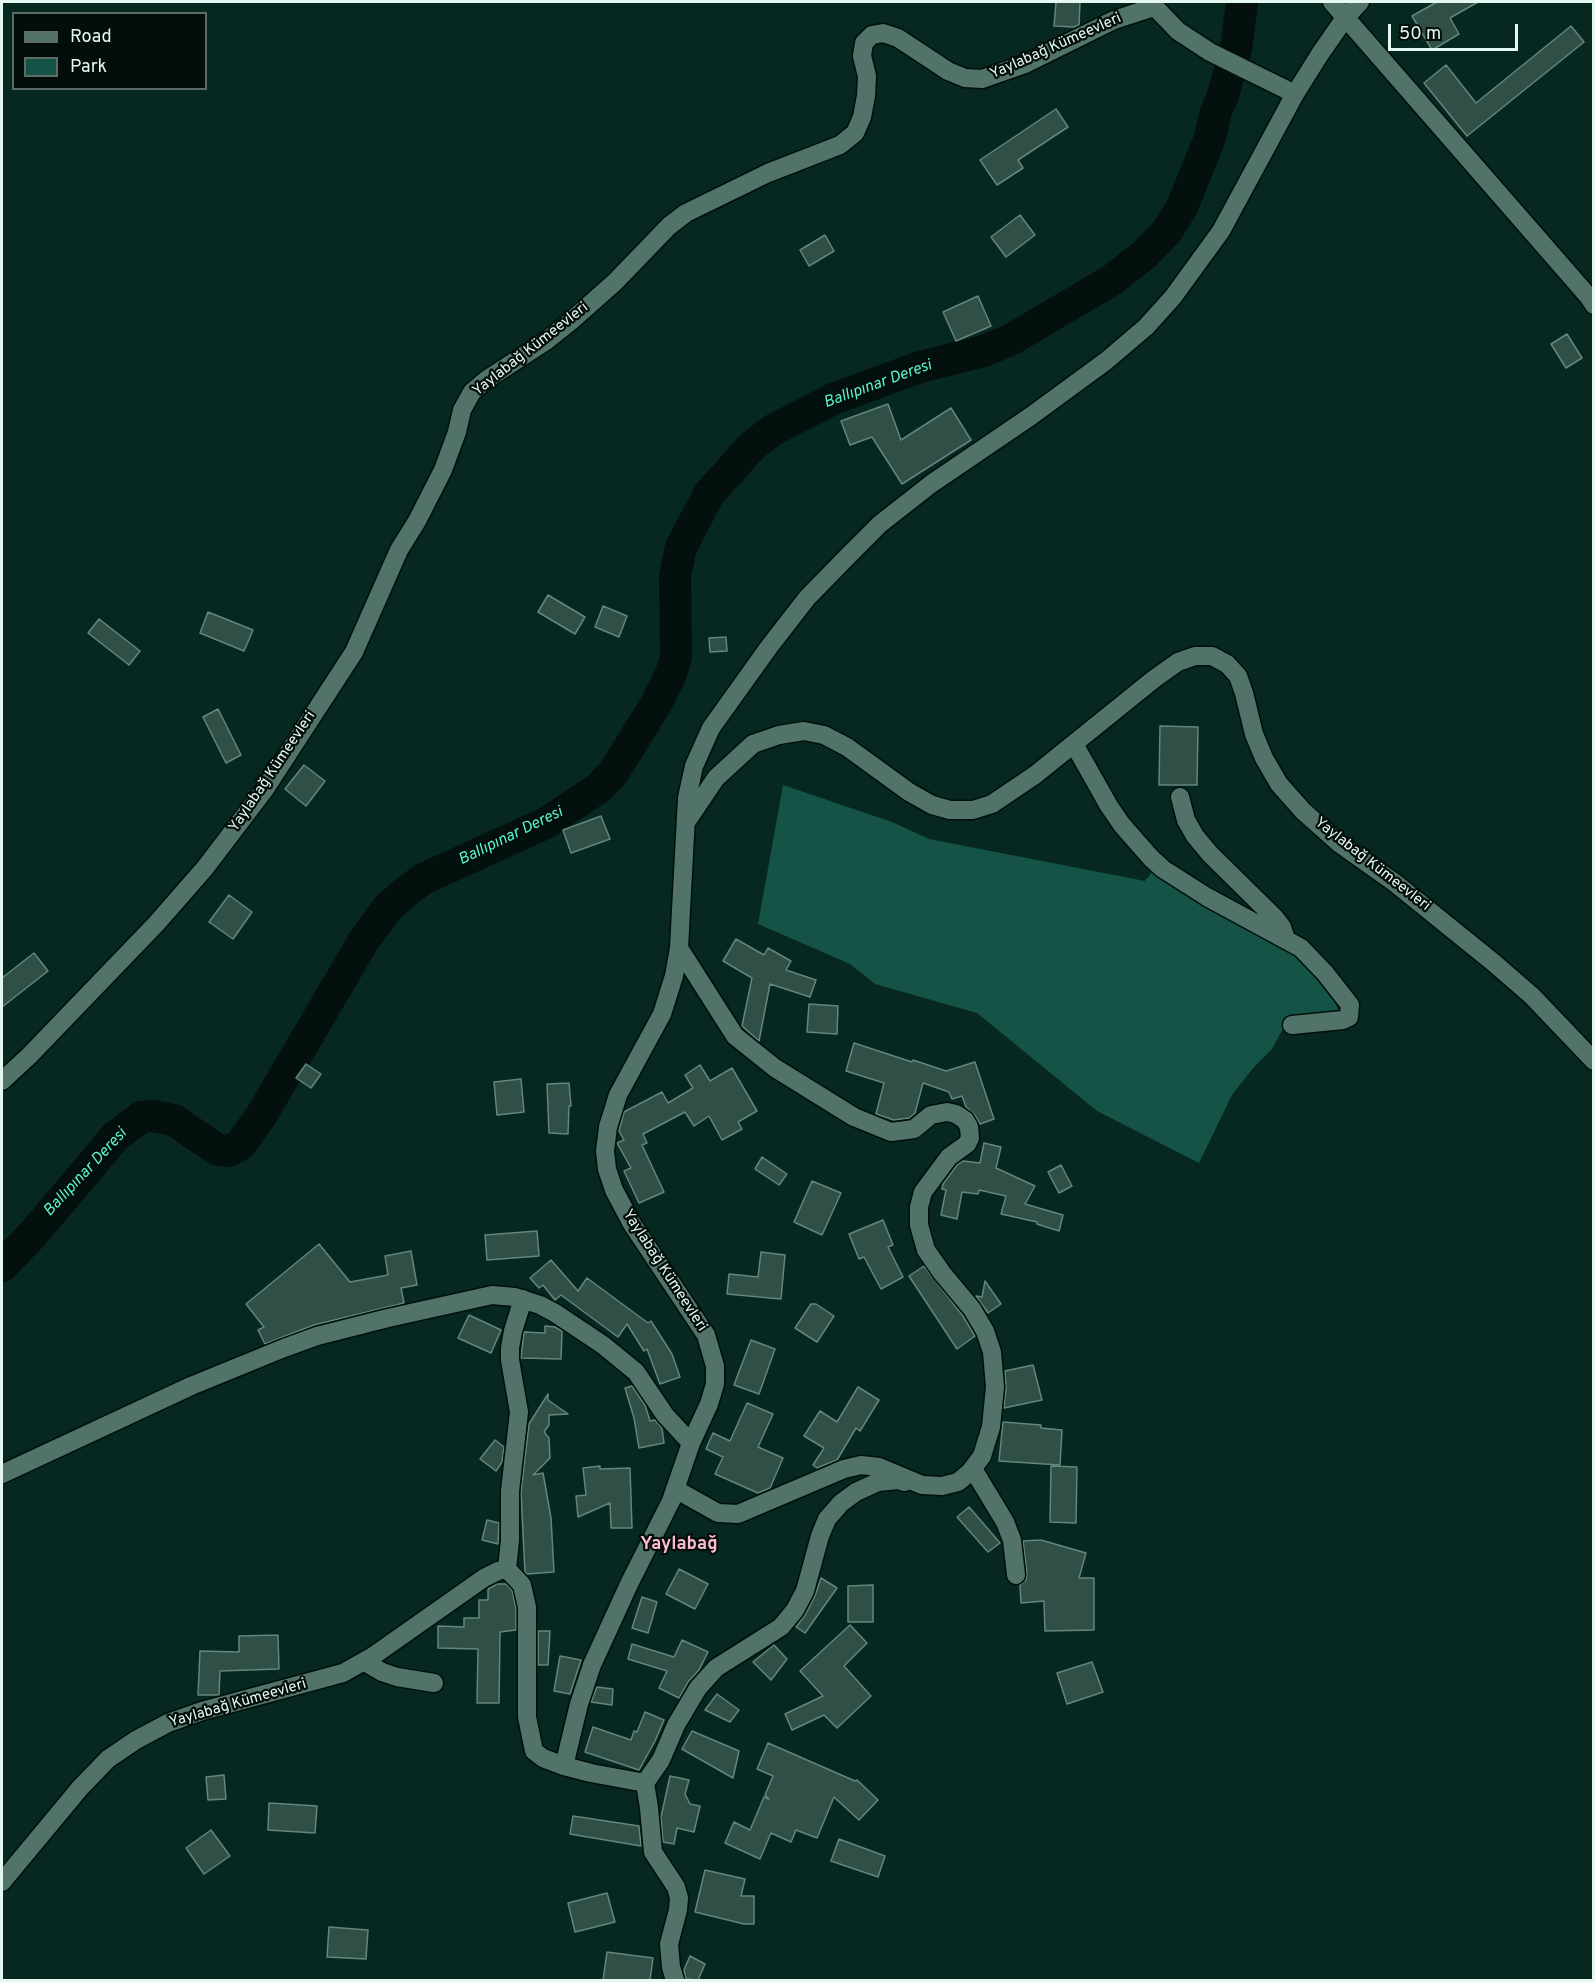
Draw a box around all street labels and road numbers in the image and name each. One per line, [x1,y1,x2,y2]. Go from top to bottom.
street label: Yaylabağ Kümeevleri [988,10,1124,84]
street label: Yaylabağ Kümeevleri [470,299,592,401]
street label: Yaylabağ Kümeevleri [226,708,320,836]
street label: Yaylabağ Kümeevleri [1311,814,1433,916]
street label: Yaylabağ Kümeevleri [618,1207,710,1335]
street label: Yaylabağ Kümeevleri [167,1676,309,1732]

